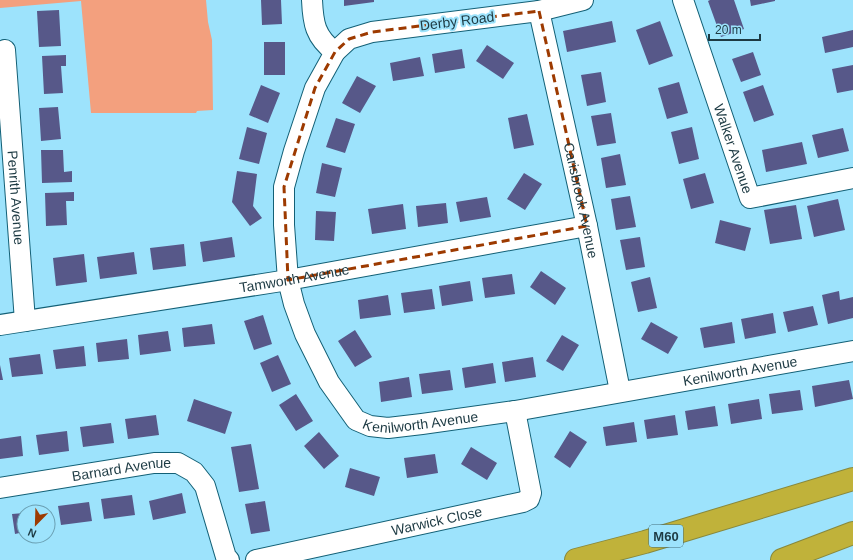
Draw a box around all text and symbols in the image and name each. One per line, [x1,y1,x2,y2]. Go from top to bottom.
street label: Derby Road [419,9,495,33]
scale bar [709,16,760,42]
text: 20 m [715,23,742,37]
street label: Walker Avenue [711,102,756,196]
street label: Carisbrook Avenue [561,141,601,260]
street label: Penrith Avenue [4,150,27,246]
street label: Tamworth Avenue [238,261,351,295]
street label: Kenilworth Avenue [682,353,799,389]
street label: Kenilworth Avenue [360,408,479,436]
street label: Barnard Avenue [71,455,171,484]
street label: Warwick Close [390,503,484,538]
north arrow [16,504,56,544]
road number: M60 [649,525,683,547]
text: N [26,526,38,540]

